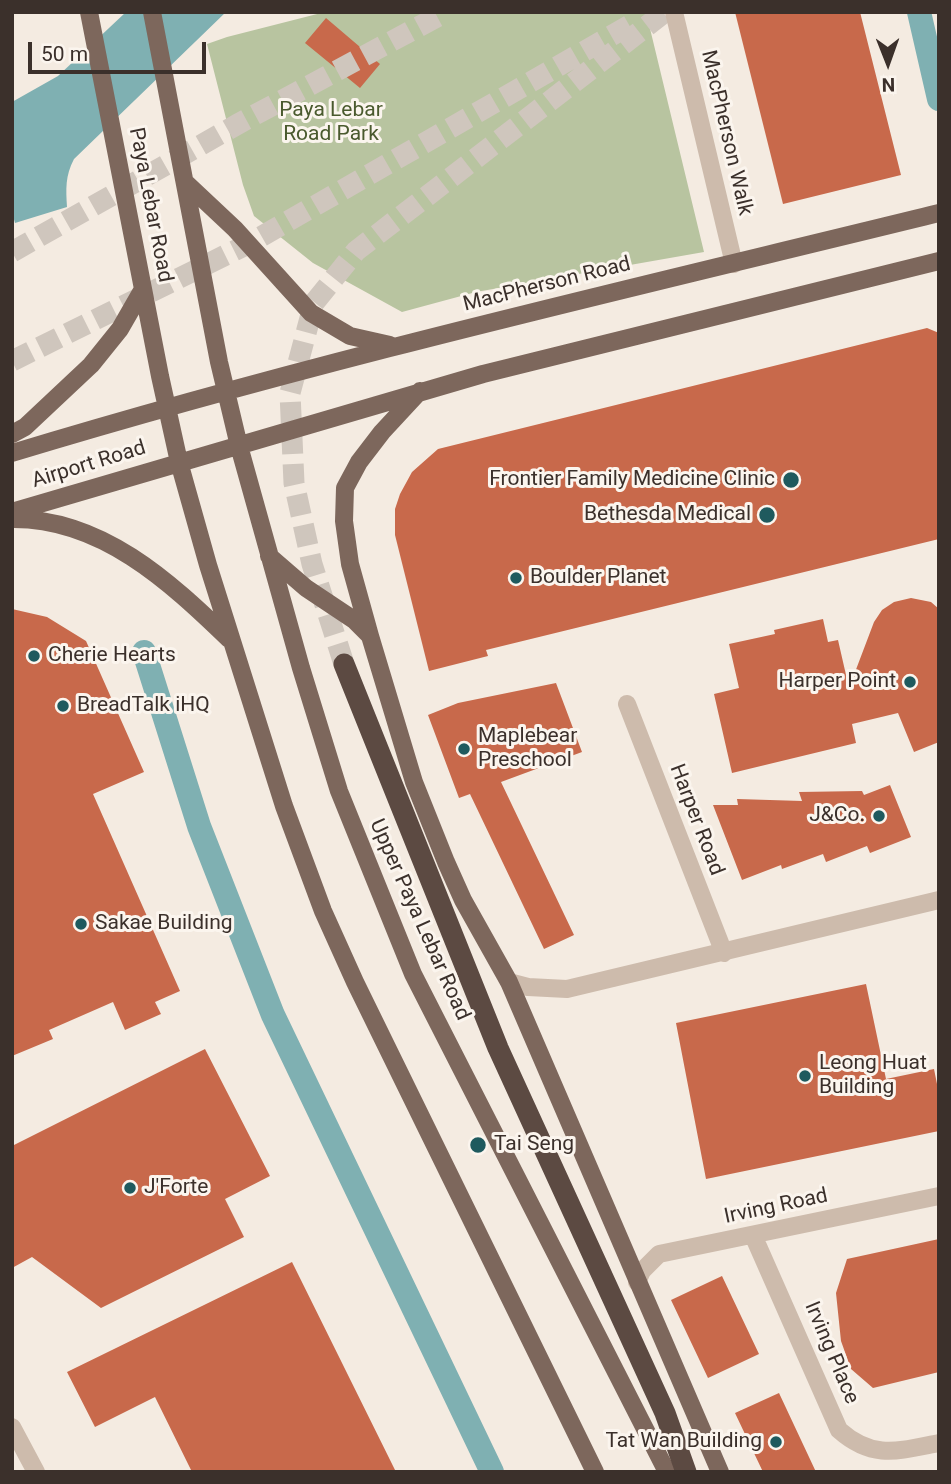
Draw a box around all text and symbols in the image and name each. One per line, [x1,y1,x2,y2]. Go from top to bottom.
scale bar [32,28,210,72]
north arrow [853,28,923,98]
text: 50 m [41,42,88,66]
street label: MacPherson Walk [695,48,757,218]
text: N [881,73,895,96]
park label: Paya Lebar Road Park [279,98,383,148]
street label: Paya Lebar Road [123,126,177,284]
street label: MacPherson Road [461,252,633,318]
street label: Airport Road [29,436,149,494]
place label: Frontier Family Medicine Clinic [489,467,775,493]
marker: Frontier Family Medicine Clinic [781,470,801,490]
place label: Bethesda Medical [584,502,751,528]
marker: Bethesda Medical [757,505,777,525]
place label: Boulder Planet [530,565,666,591]
marker: Boulder Planet [508,570,524,586]
place label: Cherie Hearts [48,643,176,669]
marker: Cherie Hearts [26,648,42,664]
place label: Harper Point [779,669,896,695]
marker: Harper Point [902,674,918,690]
place label: BreadTalk iHQ [77,693,210,719]
marker: BreadTalk iHQ [55,698,71,714]
place label: Maplebear Preschool [478,724,577,774]
marker: Maplebear Preschool [456,741,472,757]
street label: Harper Road [663,761,729,879]
place label: J&Co. [809,803,865,829]
marker: J&Co. [871,808,887,824]
street label: Upper Paya Lebar Road [363,815,475,1025]
place label: Sakae Building [95,911,233,937]
marker: Sakae Building [73,916,89,932]
place label: Leong Huat Building [819,1051,927,1101]
marker: Leong Huat Building [797,1068,813,1084]
place label: Tai Seng [494,1132,574,1158]
marker: Tai Seng [468,1135,488,1155]
place label: J'Forte [144,1175,208,1201]
marker: J'Forte [122,1180,138,1196]
street label: Irving Road [722,1184,830,1230]
street label: Irving Place [798,1298,864,1408]
place label: Tat Wan Building [605,1429,762,1455]
marker: Tat Wan Building [768,1434,784,1450]

